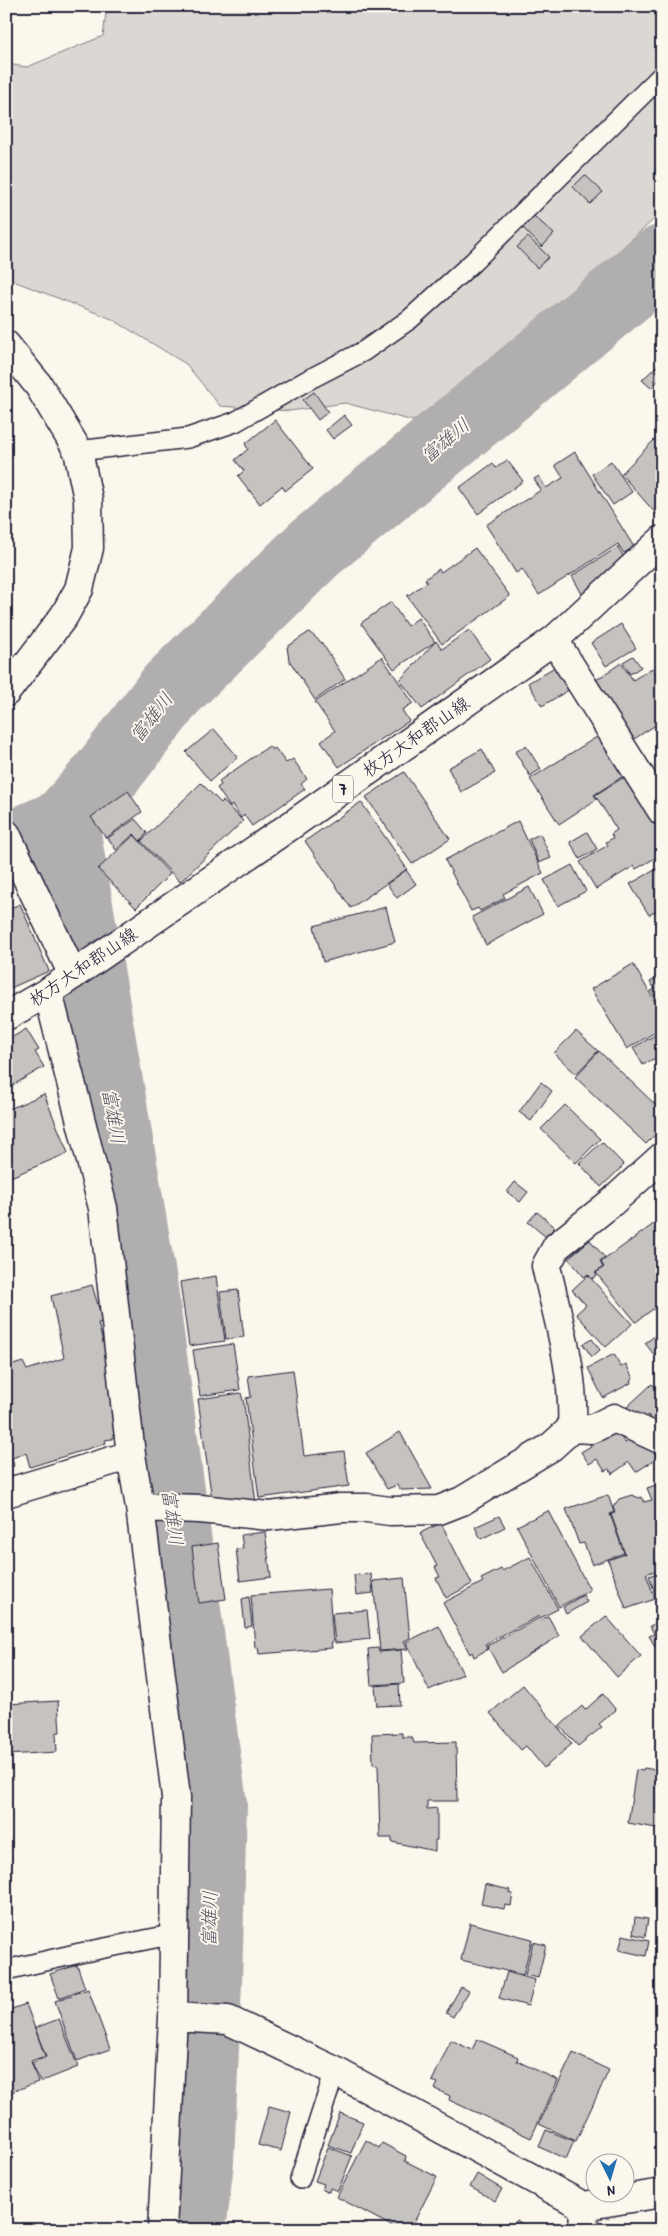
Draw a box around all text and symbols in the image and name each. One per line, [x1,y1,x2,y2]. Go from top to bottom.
water label: 富雄川 [415,412,475,468]
water label: 富雄川 [123,687,179,747]
street label: 枚方大和郡山線 [357,690,474,783]
road number: 7 [333,776,353,802]
street label: 枚方大和郡山線 [24,921,142,1012]
water label: 富雄川 [96,1086,132,1146]
water label: 富雄川 [156,1487,190,1547]
water label: 富雄川 [196,1890,222,1948]
north arrow [586,2154,636,2204]
text: N [606,2182,616,2201]

